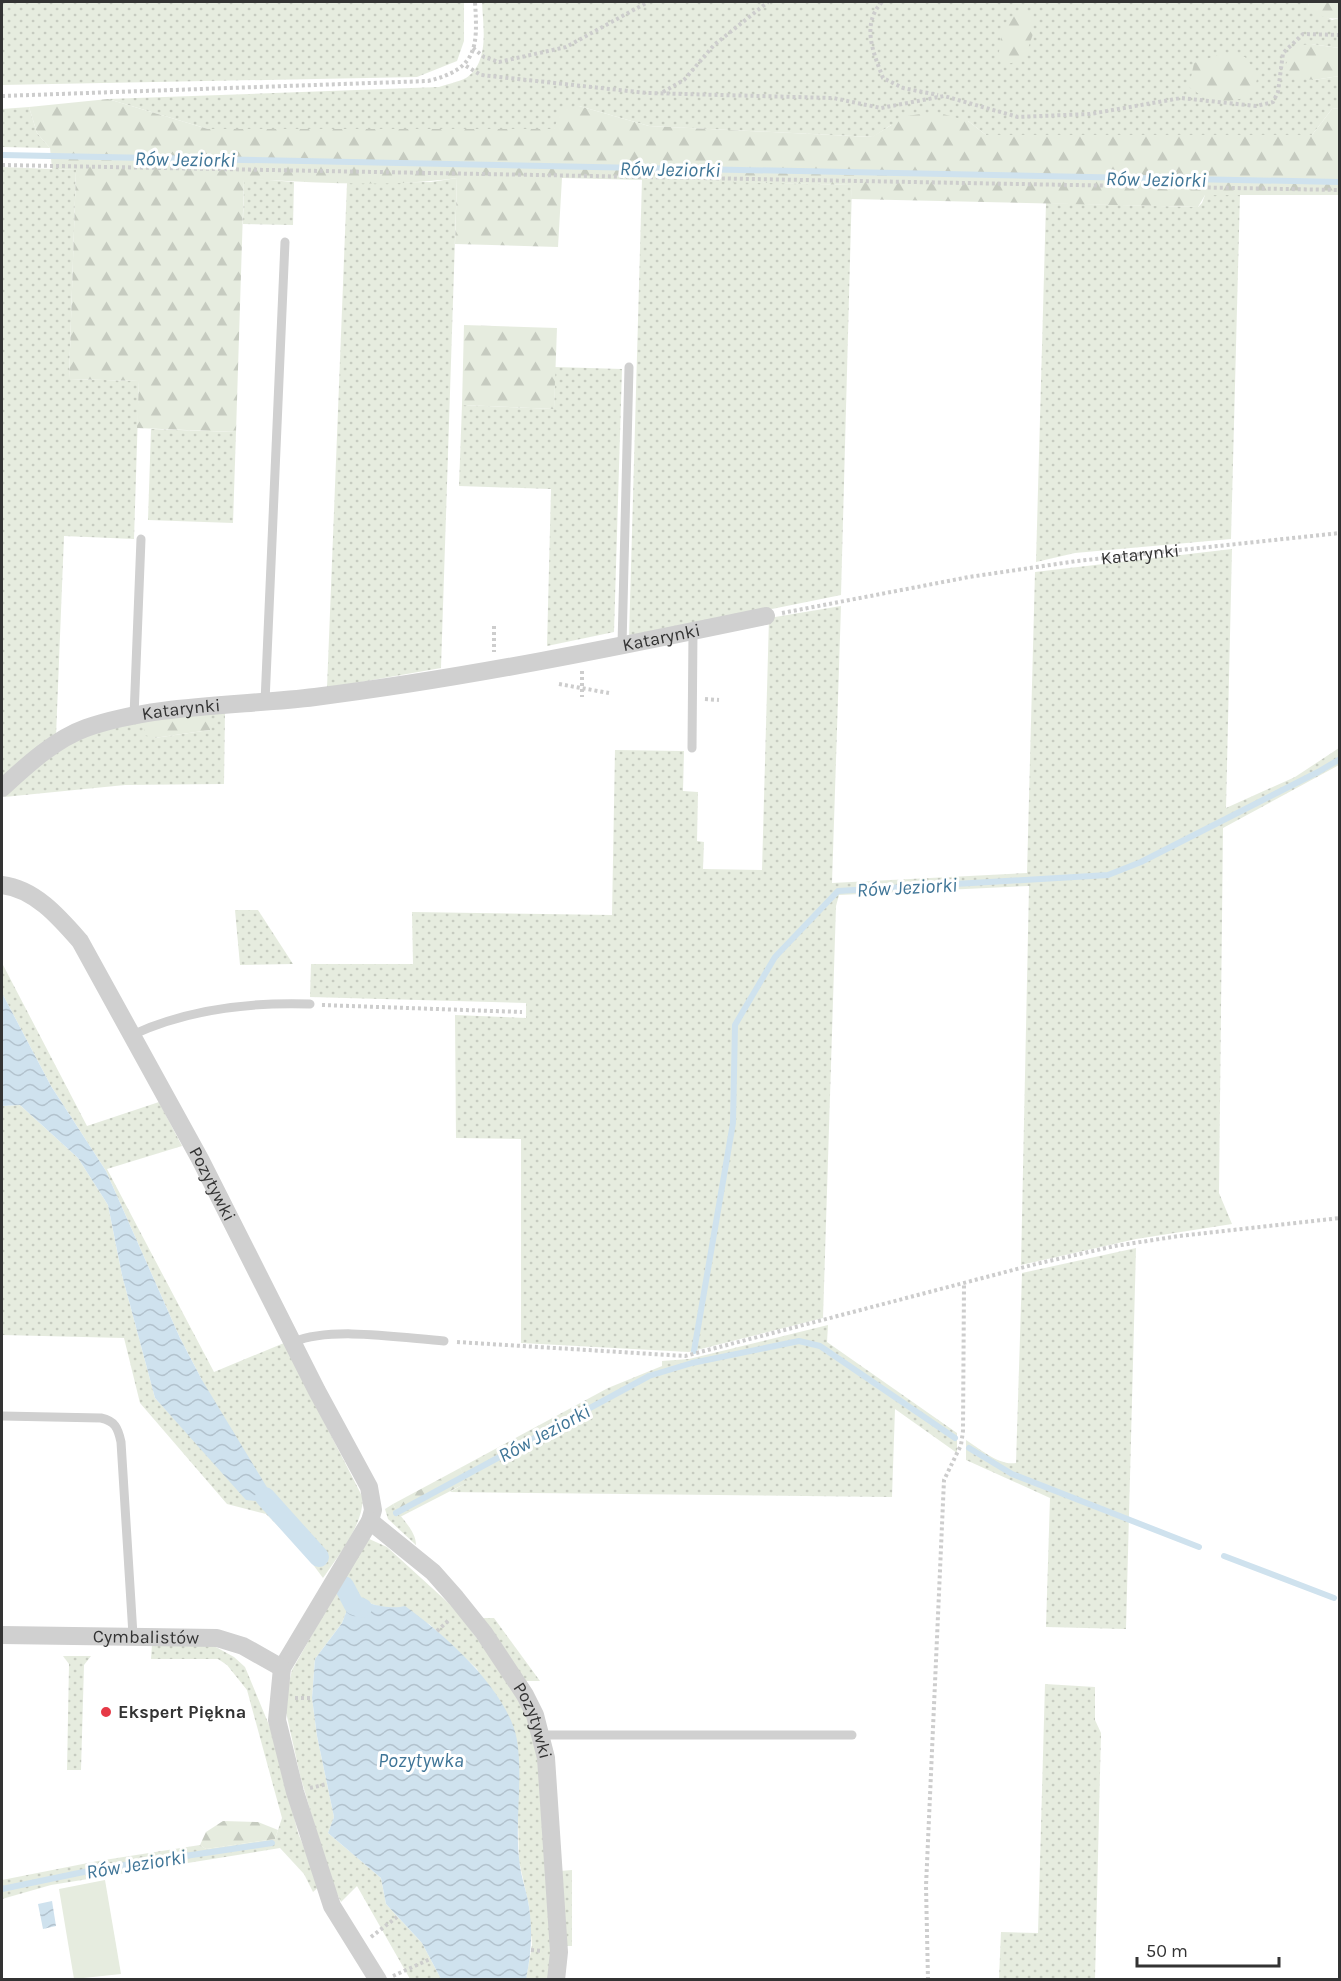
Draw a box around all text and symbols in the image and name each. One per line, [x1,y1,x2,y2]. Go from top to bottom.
water label: Rów Jeziorki [134,147,236,172]
water label: Rów Jeziorki [619,157,721,182]
water label: Rów Jeziorki [1105,167,1207,192]
street label: Katarynki [1100,539,1180,569]
street label: Katarynki [621,619,702,656]
street label: Katarynki [140,694,221,725]
water label: Rów Jeziorki [856,873,958,902]
street label: Pozytywki [184,1143,241,1225]
water label: Rów Jeziorki [494,1400,594,1467]
street label: Cymbalistów [93,1625,199,1649]
street label: Pozytywki [509,1678,557,1761]
place label: Ekspert Piękna [118,1701,246,1723]
marker: Ekspert Piękna [99,1705,113,1719]
water label: Pozytywka [378,1749,464,1772]
water label: Rów Jeziorki [84,1845,188,1884]
scale bar [1137,1930,1280,1968]
text: 50 m [1146,1940,1188,1962]

